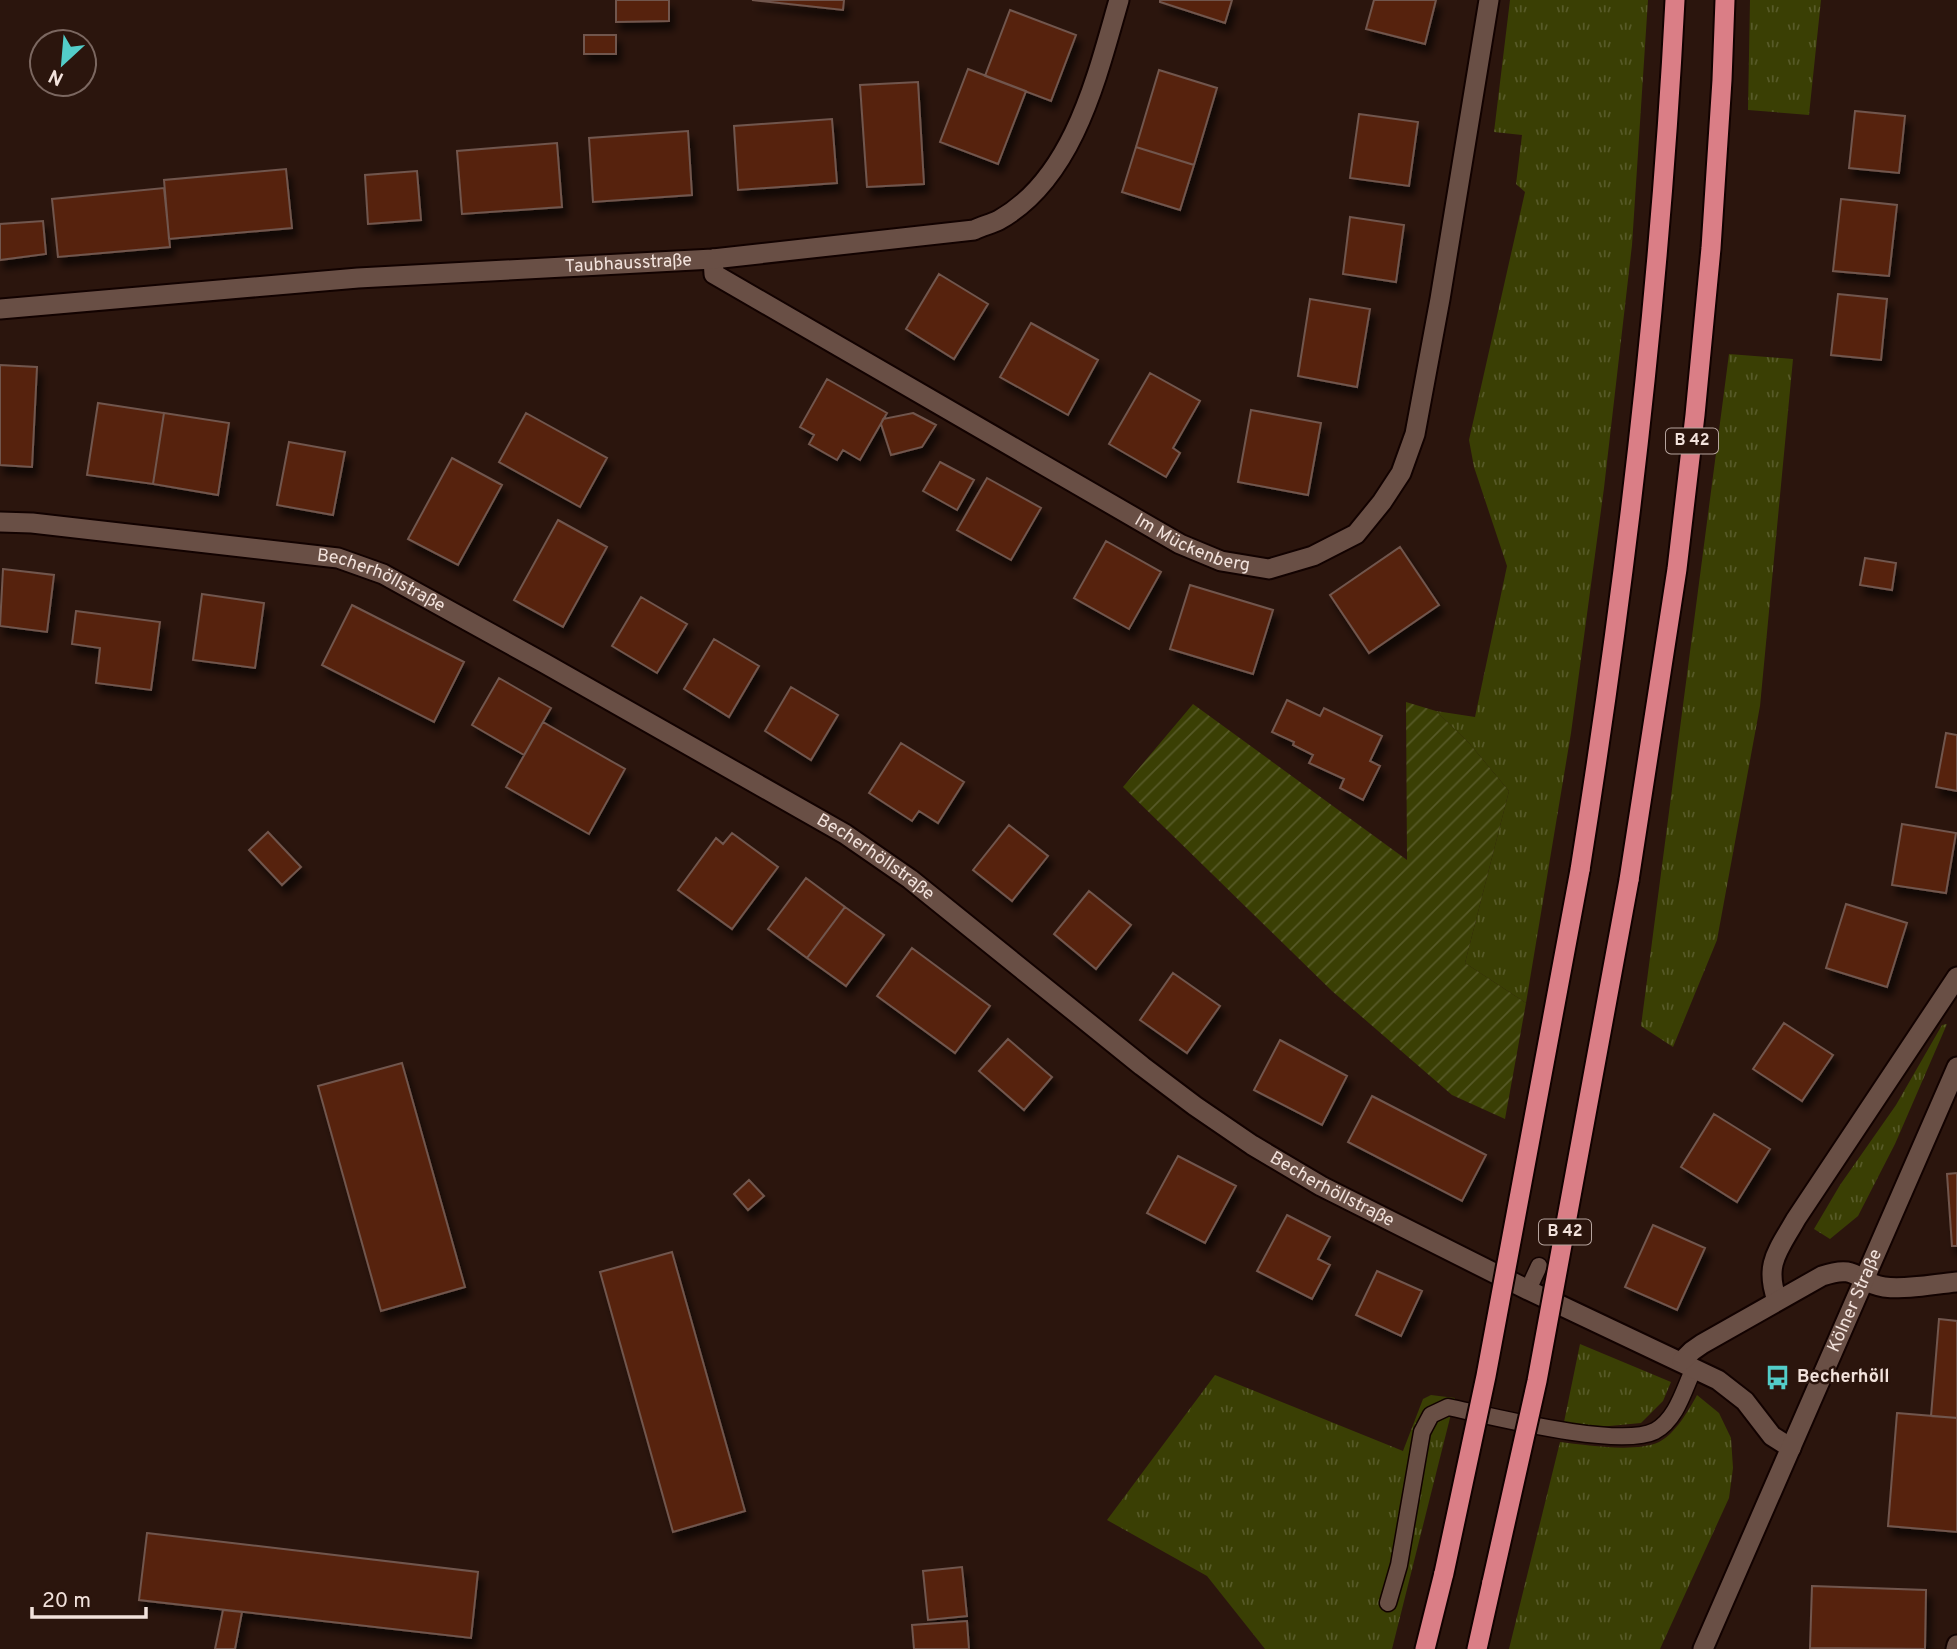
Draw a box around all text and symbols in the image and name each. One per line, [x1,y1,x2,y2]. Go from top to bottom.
north arrow [28,28,98,98]
text: N [45,63,68,90]
street label: Taubhausstraße [564,249,693,278]
road number: B 42 [1666,428,1718,454]
street label: Im Mückenberg [1130,509,1252,577]
street label: Becherhöllstraße [316,544,449,618]
street label: Becherhöllstraße [812,809,939,906]
street label: Becherhöllstraße [1265,1147,1398,1232]
road number: B 42 [1539,1220,1591,1244]
street label: Kölner Straße [1822,1246,1888,1356]
bus stop icon: Becherhöll [1763,1363,1791,1391]
place label: Becherhöll [1797,1366,1889,1389]
scale bar [32,1576,145,1620]
text: 20 m [42,1588,91,1615]

